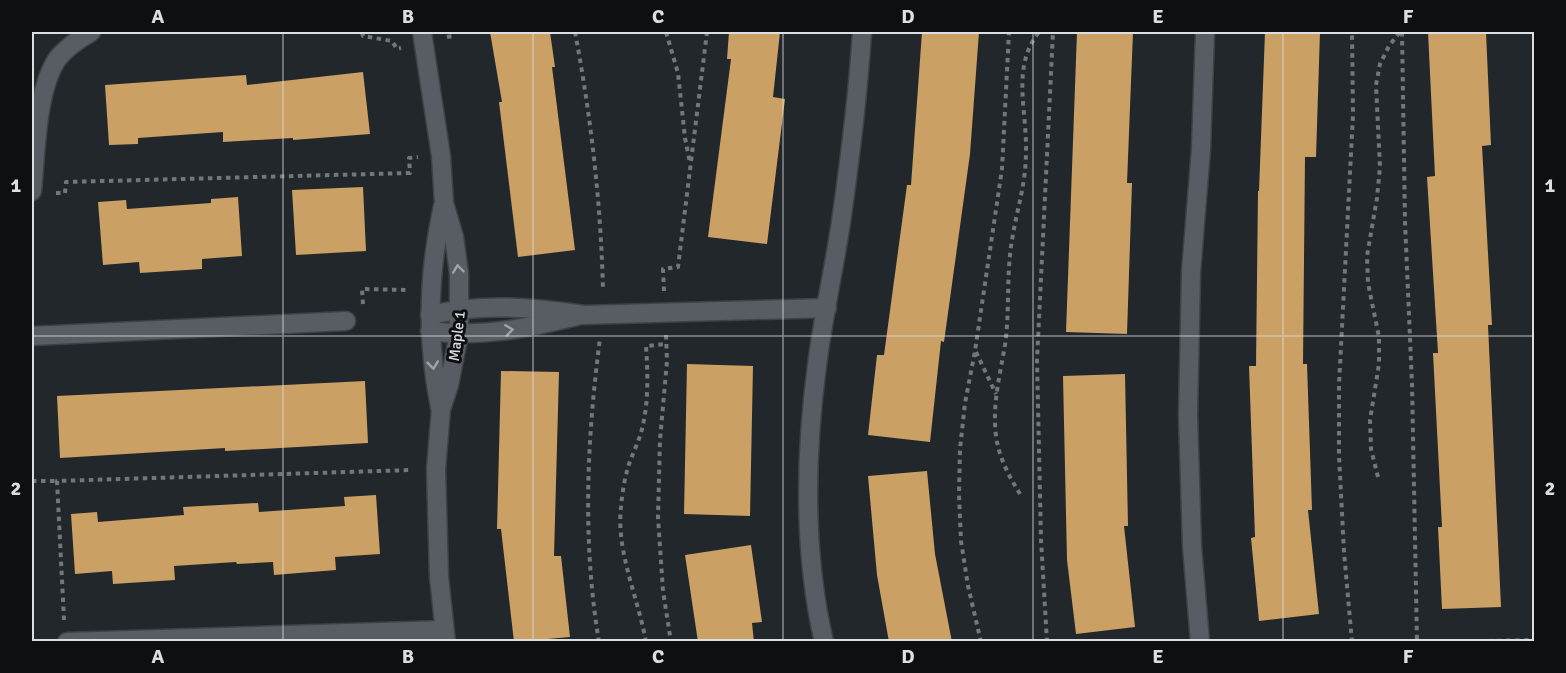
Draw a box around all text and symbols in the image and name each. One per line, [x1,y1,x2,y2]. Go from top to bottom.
text: A [152,4,165,29]
text: B [402,4,414,29]
text: C [652,4,664,29]
text: D [901,4,915,29]
text: E [1152,4,1164,29]
text: F [1403,4,1414,29]
text: 1 [11,173,22,198]
text: 1 [1545,173,1556,198]
one-way arrow [453,265,465,274]
street label: Maple 1 [445,310,469,362]
one-way arrow [504,325,514,337]
one-way arrow [426,360,438,369]
text: 2 [11,476,21,501]
text: 2 [1545,476,1555,501]
text: A [152,644,165,669]
text: B [402,644,414,669]
text: C [652,644,664,669]
text: D [901,644,915,669]
text: E [1152,644,1164,669]
text: F [1403,644,1414,669]

